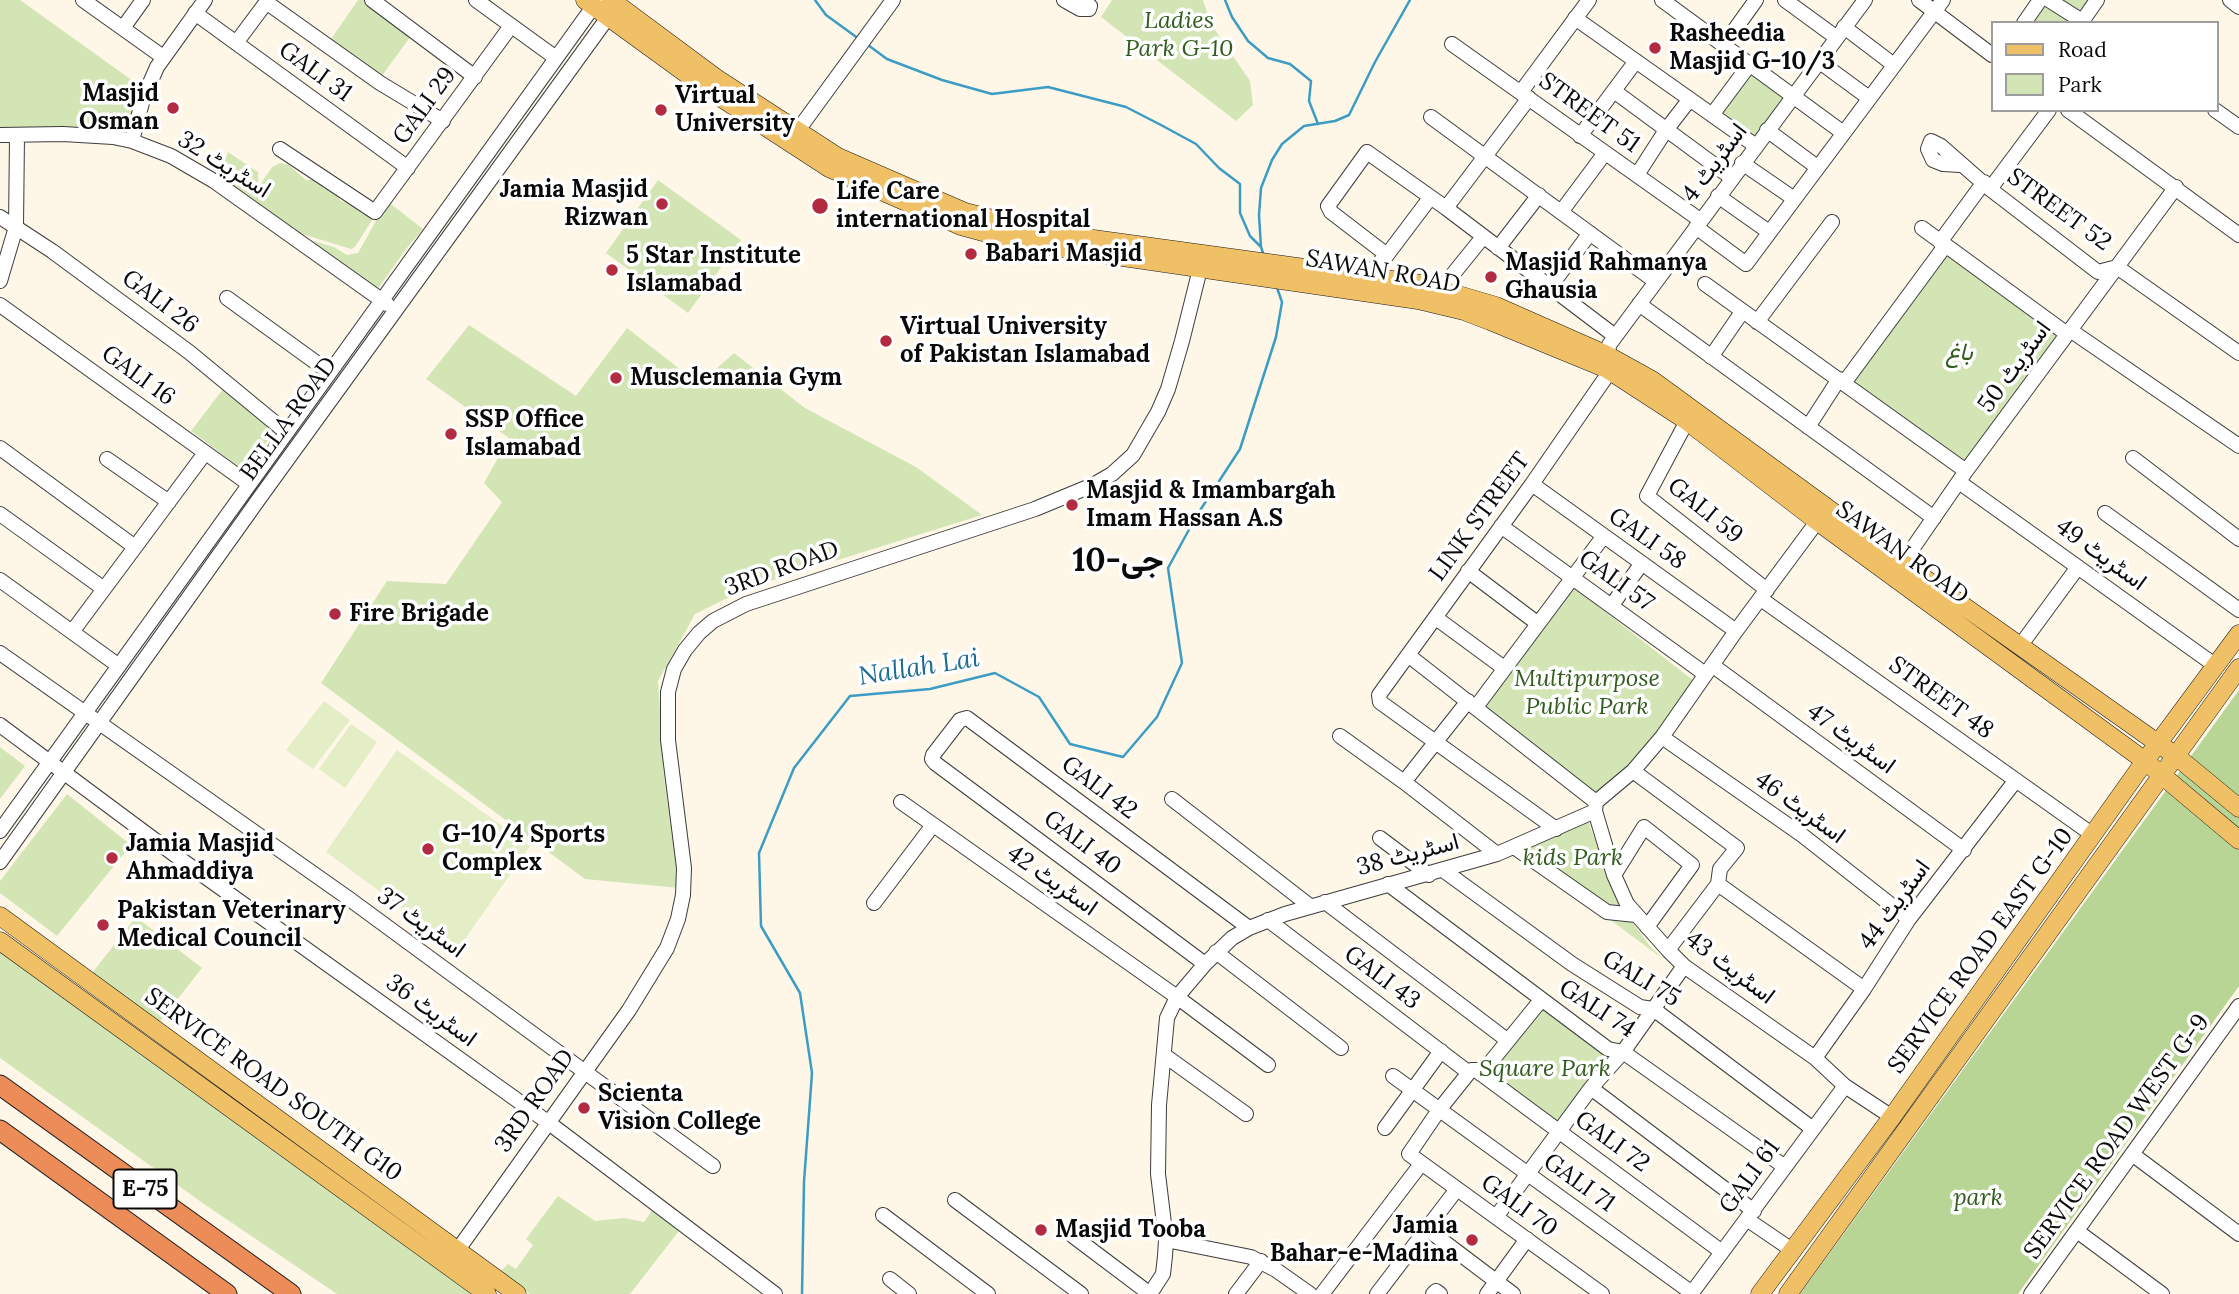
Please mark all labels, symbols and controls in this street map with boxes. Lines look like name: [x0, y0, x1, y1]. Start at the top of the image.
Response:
park label: Ladies Park G-10: [1125, 7, 1233, 63]
place label: Rasheedia Masjid G-10/3: [1669, 20, 1835, 76]
legend: [1990, 21, 2218, 112]
street label: GALI 31: [273, 36, 357, 108]
text: Road: [2058, 36, 2107, 63]
marker: Rasheedia Masjid G-10/3: [1647, 40, 1663, 56]
street label: GALI 29: [387, 62, 463, 150]
street label: STREET 51: [1533, 67, 1645, 159]
text: Park: [2058, 71, 2102, 98]
place label: Masjid Osman: [79, 80, 159, 136]
place label: Virtual University: [675, 82, 795, 138]
marker: Masjid Osman: [165, 100, 181, 116]
marker: Virtual University: [653, 102, 669, 118]
street label: اسٹریٹ 4: [1676, 118, 1754, 208]
street label: اسٹریٹ 32: [172, 125, 276, 205]
street label: STREET 52: [2001, 163, 2117, 257]
place label: Jamia Masjid Rizwan: [500, 176, 648, 232]
place label: Life Care international Hospital: [836, 178, 1090, 234]
marker: Jamia Masjid Rizwan: [654, 196, 670, 212]
marker: Life Care international Hospital: [810, 196, 830, 216]
place label: Babari Masjid: [985, 240, 1142, 268]
place label: 5 Star Institute Islamabad: [626, 242, 801, 298]
street label: SAWAN ROAD: [1303, 244, 1463, 300]
marker: Babari Masjid: [963, 246, 979, 262]
place label: Masjid Rahmanya Ghausia: [1505, 249, 1707, 305]
marker: 5 Star Institute Islamabad: [604, 262, 620, 278]
street label: GALI 26: [116, 264, 204, 340]
marker: Masjid Rahmanya Ghausia: [1483, 269, 1499, 285]
place label: Virtual University of Pakistan Islamabad: [900, 313, 1150, 369]
street label: اسٹریٹ 50: [1972, 316, 2058, 418]
marker: Virtual University of Pakistan Islamabad: [878, 333, 894, 349]
park label: باغ: [1945, 339, 1973, 367]
street label: GALI 16: [96, 340, 180, 412]
street label: BELLA ROAD: [234, 352, 344, 486]
place label: Musclemania Gym: [630, 364, 842, 392]
marker: Musclemania Gym: [608, 370, 624, 386]
place label: SSP Office Islamabad: [465, 406, 584, 462]
marker: SSP Office Islamabad: [443, 426, 459, 442]
street label: LINK STREET: [1424, 447, 1536, 587]
street label: GALI 59: [1662, 472, 1748, 550]
place label: Masjid & Imambargah Imam Hassan A.S: [1086, 477, 1336, 533]
street label: SAWAN ROAD: [1830, 495, 1974, 611]
marker: Masjid & Imambargah Imam Hassan A.S: [1064, 497, 1080, 513]
street label: GALI 58: [1603, 502, 1691, 576]
street label: اسٹریٹ 49: [2050, 513, 2152, 597]
street label: 3RD ROAD: [721, 535, 843, 603]
district label: جی-10: [1072, 543, 1164, 581]
street label: GALI 57: [1573, 544, 1659, 618]
place label: Fire Brigade: [349, 600, 489, 628]
marker: Fire Brigade: [327, 606, 343, 622]
water label: Nallah Lai: [856, 643, 982, 693]
street label: STREET 48: [1883, 650, 1999, 746]
park label: Multipurpose Public Park: [1514, 665, 1660, 721]
street label: اسٹریٹ 47: [1801, 697, 1901, 781]
street label: GALI 42: [1055, 750, 1143, 826]
street label: اسٹریٹ 46: [1749, 766, 1851, 850]
street label: GALI 40: [1038, 805, 1126, 881]
place label: G-10/4 Sports Complex: [442, 821, 605, 877]
street label: SERVICE ROAD EAST G-10: [1882, 823, 2080, 1079]
street label: اسٹریٹ 38: [1354, 828, 1462, 882]
place label: Jamia Masjid Ahmaddiya: [126, 830, 274, 886]
street label: اسٹریٹ 42: [1001, 839, 1103, 923]
marker: G-10/4 Sports Complex: [420, 841, 436, 857]
park label: kids Park: [1523, 844, 1623, 872]
marker: Jamia Masjid Ahmaddiya: [104, 850, 120, 866]
street label: اسٹریٹ 44: [1853, 854, 1937, 956]
street label: اسٹریٹ 37: [371, 881, 471, 965]
place label: Pakistan Veterinary Medical Council: [117, 897, 346, 953]
marker: Pakistan Veterinary Medical Council: [95, 917, 111, 933]
street label: اسٹریٹ 43: [1680, 925, 1780, 1011]
street label: GALI 43: [1338, 940, 1426, 1016]
street label: GALI 75: [1597, 945, 1685, 1013]
street label: اسٹریٹ 36: [380, 968, 482, 1054]
street label: GALI 74: [1553, 974, 1641, 1044]
street label: SERVICE ROAD SOUTH G10: [139, 982, 407, 1188]
street label: SERVICE ROAD WEST G-9: [2018, 1009, 2216, 1265]
street label: 3RD ROAD: [489, 1044, 581, 1158]
park label: Square Park: [1479, 1055, 1611, 1083]
place label: Scienta Vision College: [598, 1080, 761, 1136]
marker: Scienta Vision College: [576, 1100, 592, 1116]
street label: GALI 72: [1569, 1105, 1655, 1179]
street label: GALI 61: [1714, 1135, 1786, 1219]
street label: GALI 71: [1538, 1147, 1620, 1219]
street label: GALI 70: [1475, 1169, 1563, 1243]
road number: E-75: [114, 1170, 176, 1208]
park label: park: [1953, 1184, 2003, 1212]
place label: Jamia Bahar-e-Madina: [1270, 1212, 1458, 1268]
place label: Masjid Tooba: [1055, 1216, 1206, 1244]
marker: Masjid Tooba: [1033, 1222, 1049, 1238]
marker: Jamia Bahar-e-Madina: [1464, 1232, 1480, 1248]

